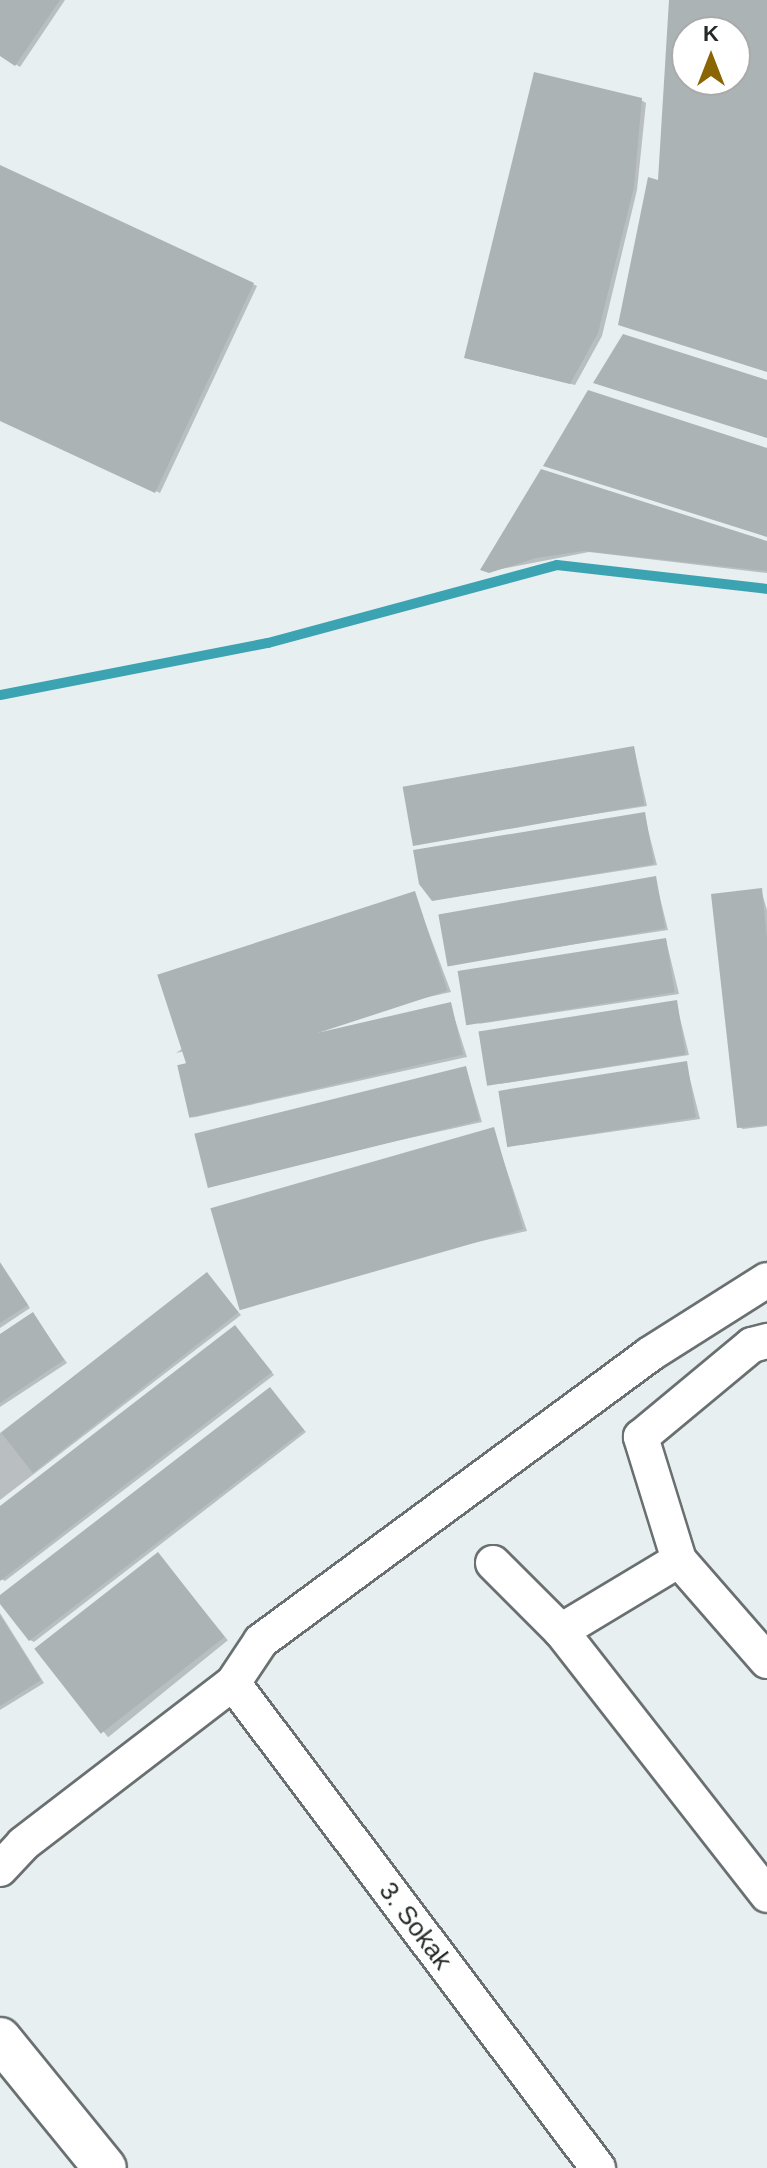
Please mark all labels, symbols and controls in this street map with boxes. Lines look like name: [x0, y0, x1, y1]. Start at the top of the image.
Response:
north arrow: [671, 16, 751, 96]
text: K: [703, 21, 719, 46]
street label: 3. Sokak: [372, 1876, 458, 1976]

